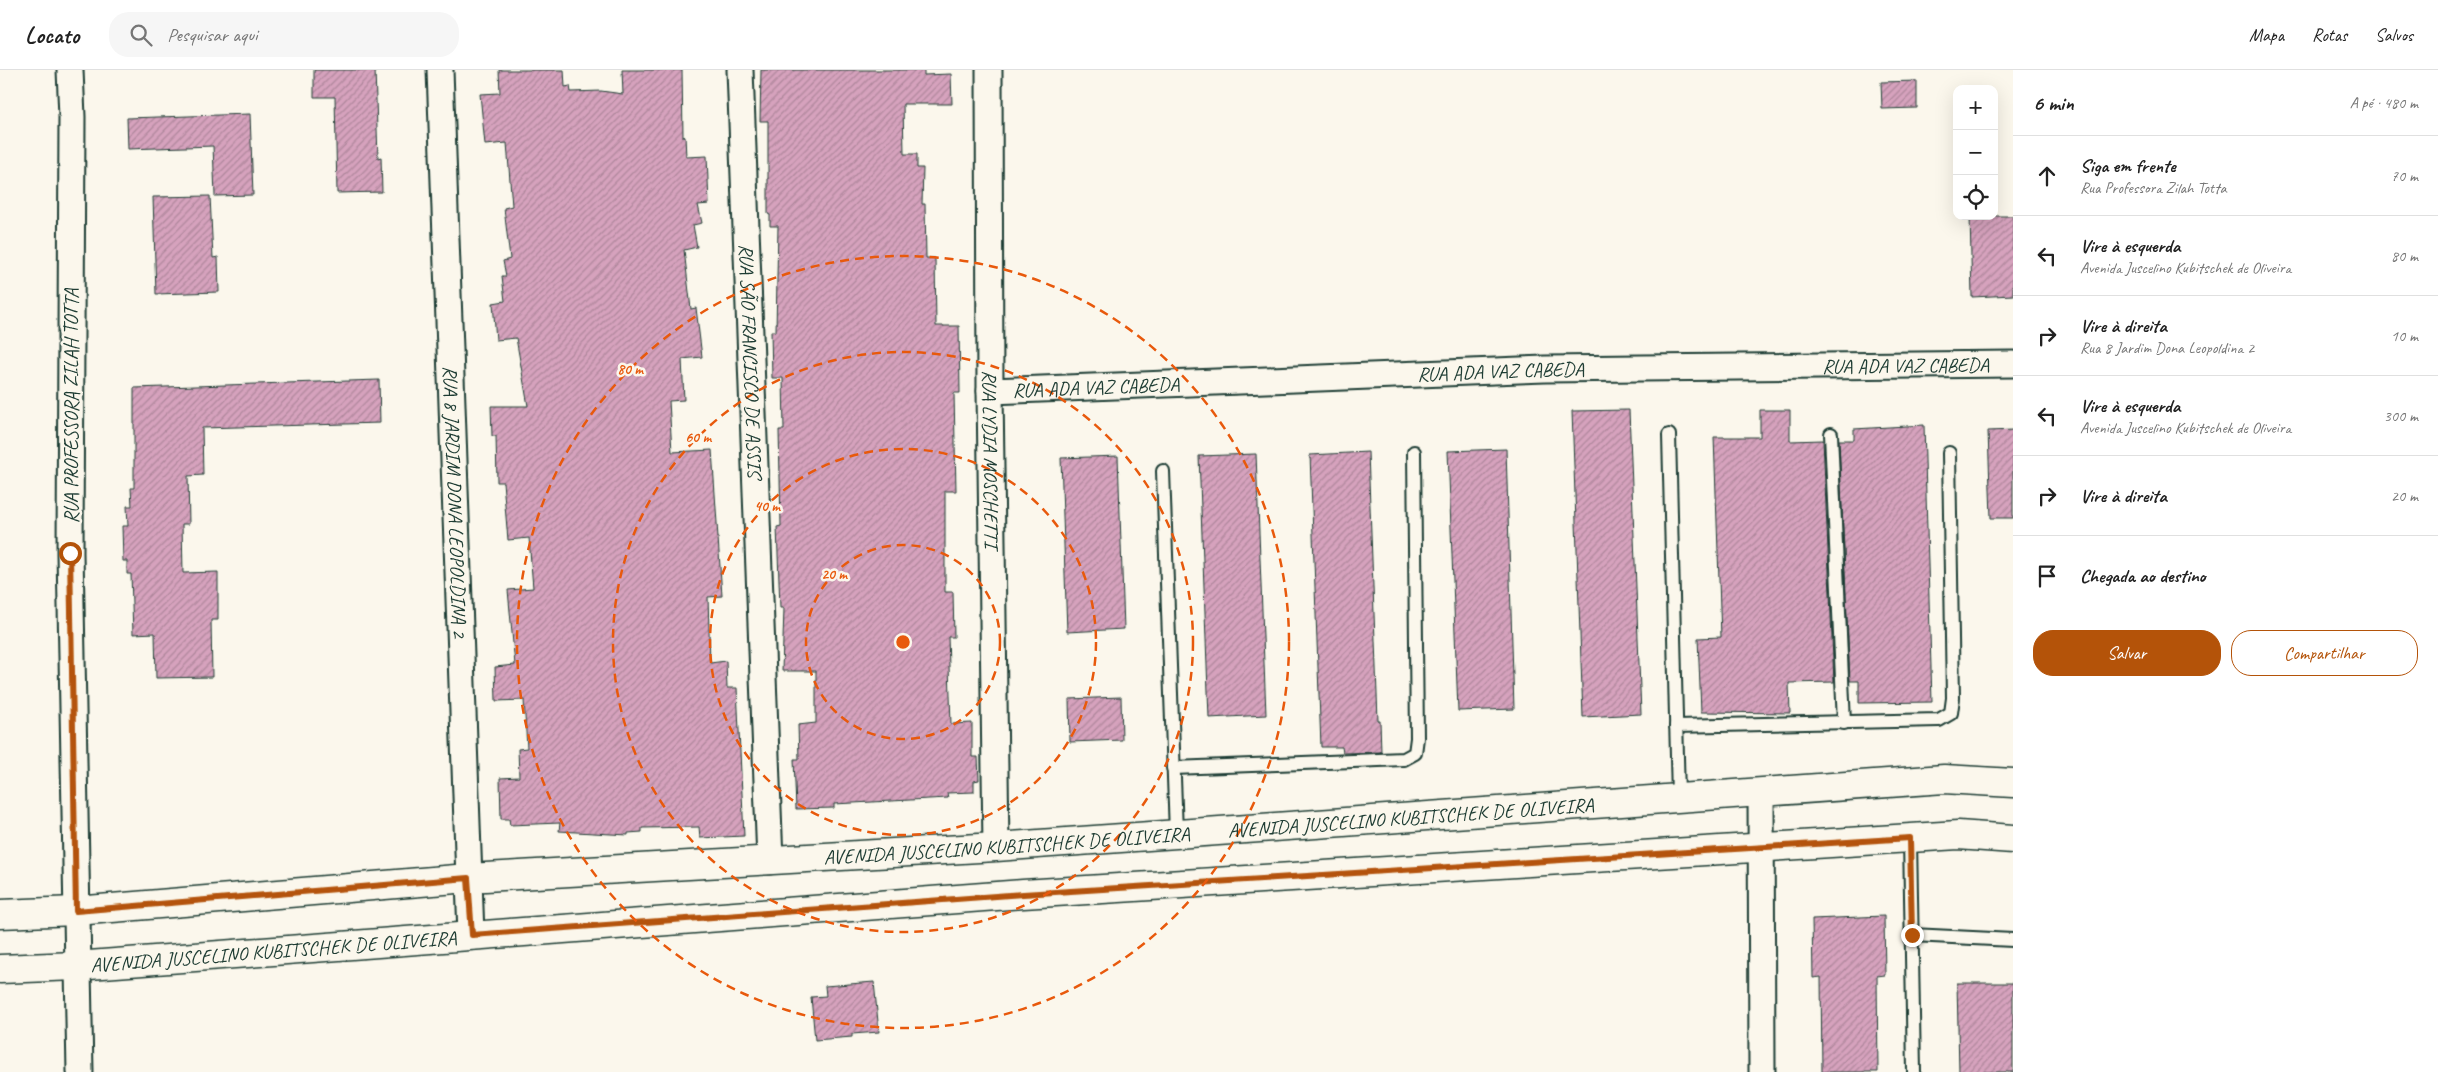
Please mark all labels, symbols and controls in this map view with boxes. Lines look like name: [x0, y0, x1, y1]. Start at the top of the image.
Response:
search box: [109, 12, 459, 57]
text: Locato: [25, 20, 79, 50]
icon: search: [127, 21, 155, 49]
text: Pesquisar aqui: [167, 23, 258, 47]
text: Mapa: [2249, 24, 2284, 46]
text: Rotas: [2312, 24, 2347, 46]
text: Salvos: [2375, 24, 2413, 46]
map controls: [1953, 85, 1998, 220]
button: +: [1953, 85, 1998, 130]
text: 6 min: [2033, 90, 2074, 116]
text: A pé · 480 m: [2350, 93, 2418, 113]
button: −: [1953, 130, 1998, 175]
text: Siga em frente: [2080, 154, 2176, 178]
icon: ahead: [2033, 162, 2061, 190]
text: 70 m: [2391, 166, 2418, 186]
button: locate: [1953, 175, 1998, 220]
text: Rua Professora Zilah Totta: [2080, 178, 2226, 198]
text: Vire à esquerda: [2080, 234, 2180, 258]
icon: left: [2033, 242, 2061, 270]
street label: RUA SÃO FRANCISCO DE ASSIS: [734, 243, 768, 482]
text: 80 m: [2391, 246, 2418, 266]
text: Avenida Juscelino Kubitschek de Oliveira: [2080, 258, 2291, 278]
street label: RUA PROFESSORA ZILAH TOTTA: [59, 288, 84, 523]
text: Vire à direita: [2080, 314, 2167, 338]
icon: right: [2033, 322, 2061, 350]
text: 10 m: [2391, 326, 2418, 346]
text: Rua 8 Jardim Dona Leopoldina 2: [2080, 338, 2254, 358]
street label: RUA ADA VAZ CABEDA: [1822, 352, 1990, 379]
street label: RUA ADA VAZ CABEDA: [1417, 356, 1585, 387]
text: 80 m: [617, 360, 644, 379]
street label: RUA 8 JARDIM DONA LEOPOLDINA 2: [438, 365, 473, 640]
street label: RUA LYDIA MOSCHETTI: [977, 370, 1005, 553]
street label: RUA ADA VAZ CABEDA: [1012, 371, 1181, 403]
text: Vire à esquerda: [2080, 394, 2180, 418]
icon: left: [2033, 402, 2061, 430]
text: 300 m: [2384, 406, 2418, 426]
text: Avenida Juscelino Kubitschek de Oliveira: [2080, 418, 2291, 438]
text: 60 m: [685, 428, 712, 447]
icon: right: [2033, 482, 2061, 510]
text: Vire à direita: [2080, 484, 2167, 508]
text: 20 m: [2391, 486, 2418, 506]
text: 40 m: [754, 497, 781, 516]
route start: [59, 542, 82, 565]
icon: arrive: [2033, 562, 2061, 590]
text: Chegada ao destino: [2080, 564, 2206, 588]
text: 20 m: [821, 565, 848, 584]
button: Salvar: [2033, 630, 2221, 676]
button: Compartilhar: [2231, 630, 2418, 676]
centre of rings: [894, 633, 912, 651]
street label: AVENIDA JUSCELINO KUBITSCHEK DE OLIVEIRA: [1227, 792, 1595, 843]
street label: AVENIDA JUSCELINO KUBITSCHEK DE OLIVEIRA: [823, 821, 1191, 870]
route end: [1901, 924, 1924, 947]
street label: AVENIDA JUSCELINO KUBITSCHEK DE OLIVEIRA: [90, 925, 458, 977]

